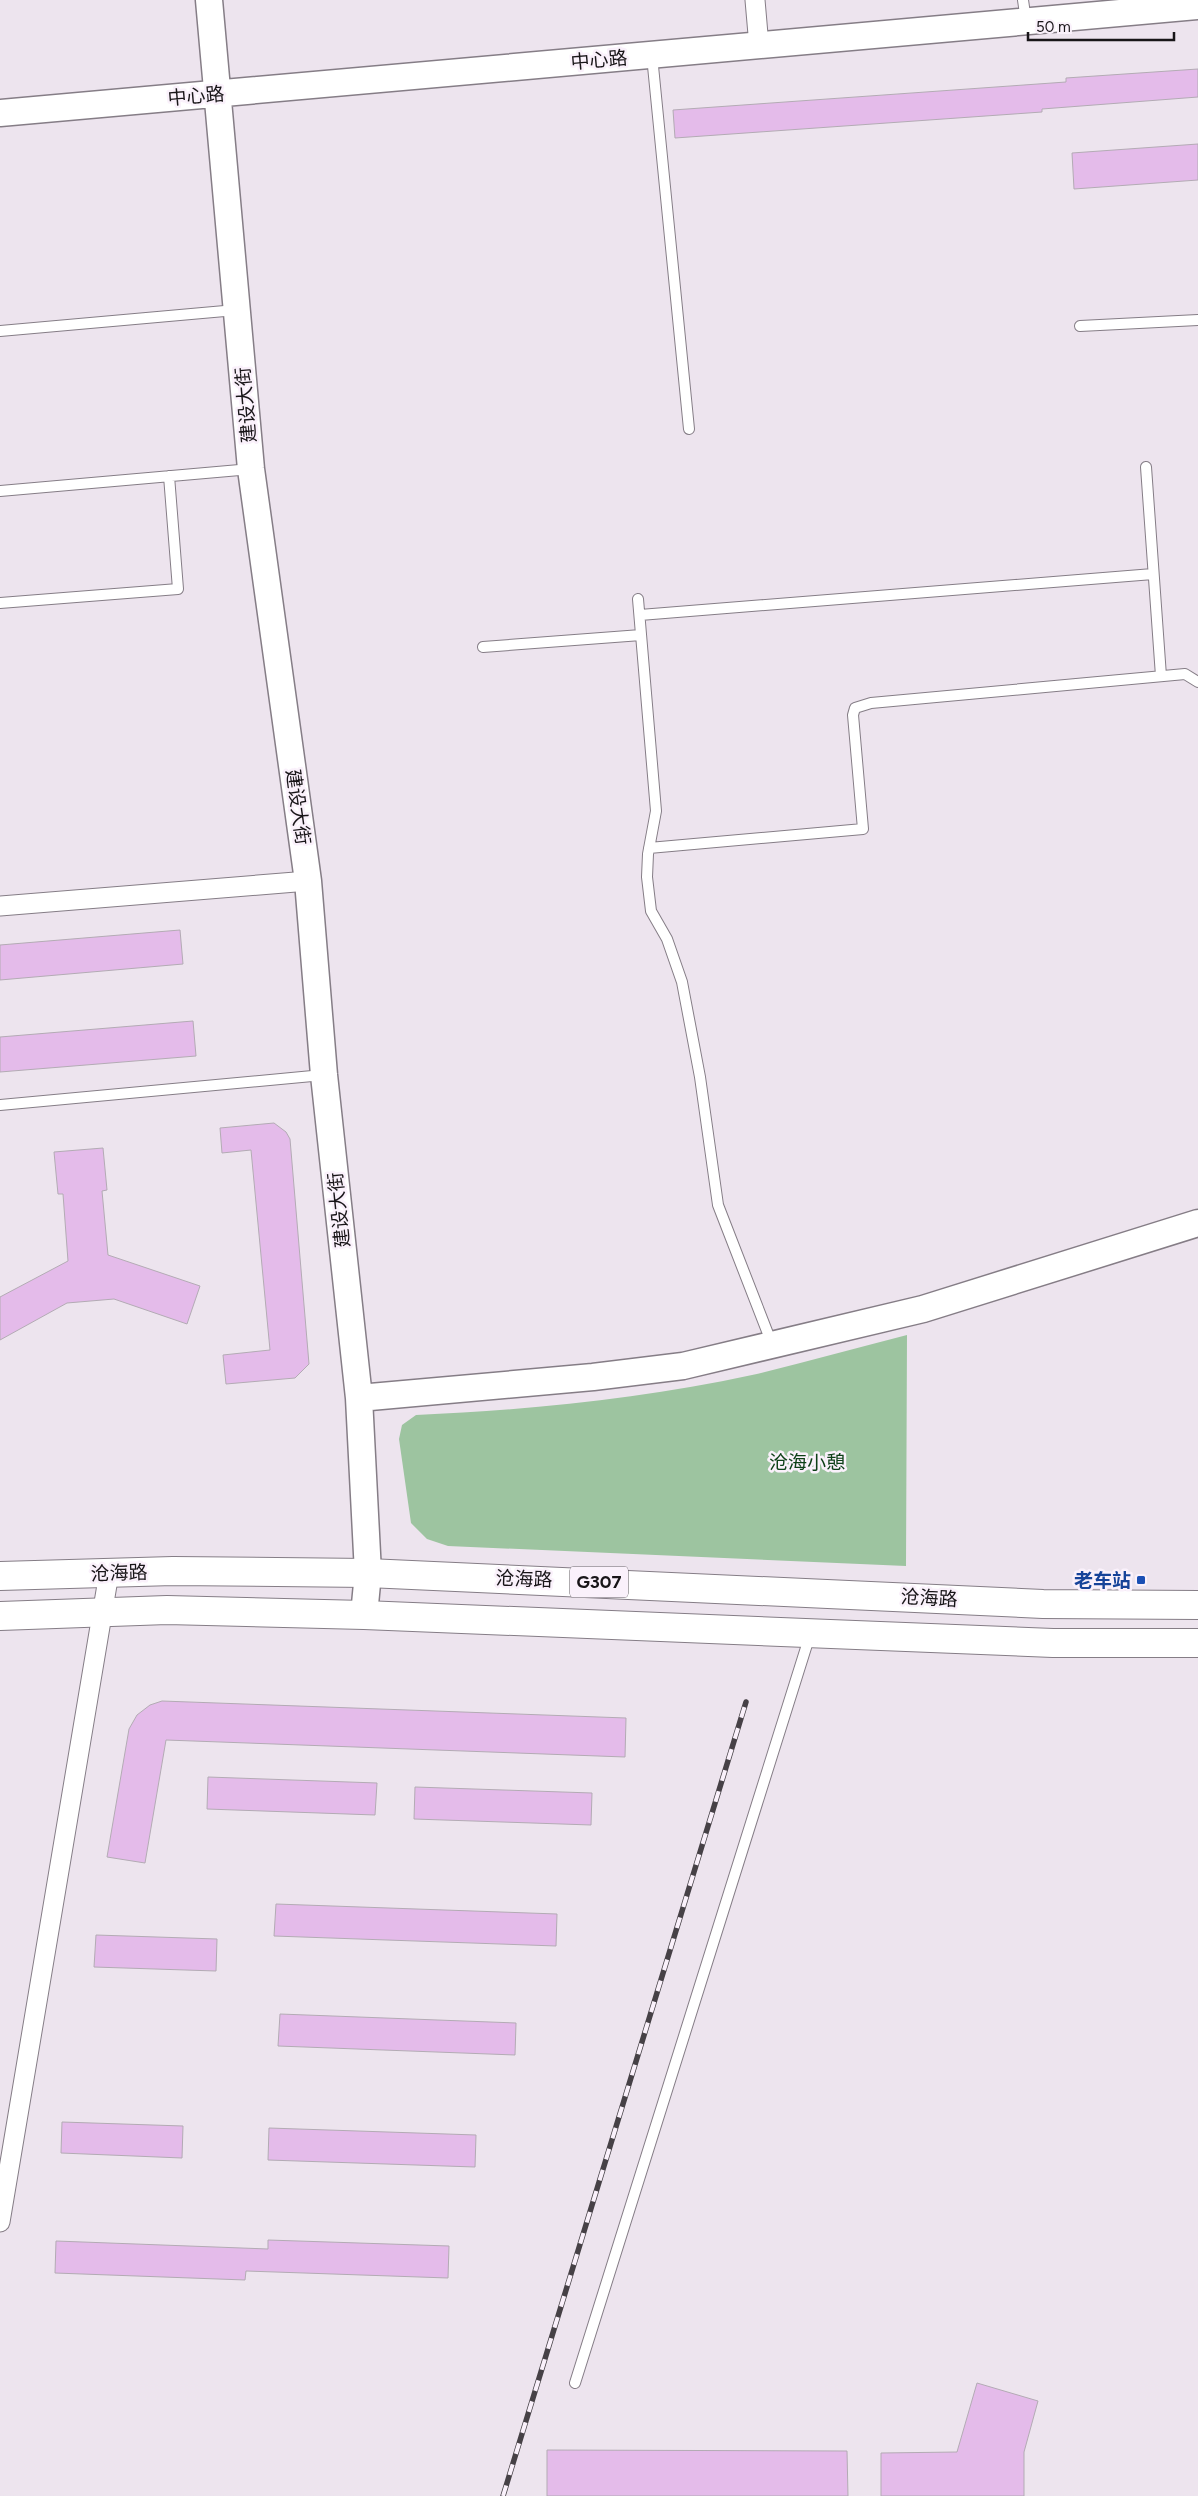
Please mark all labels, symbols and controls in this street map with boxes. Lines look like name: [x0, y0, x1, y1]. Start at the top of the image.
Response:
scale bar: [1028, 10, 1174, 42]
text: 50 m: [1036, 18, 1071, 36]
street label: 中心路: [570, 46, 628, 74]
street label: 中心路: [167, 82, 225, 110]
street label: 建设大街: [231, 366, 261, 444]
street label: 建设大街: [281, 768, 315, 846]
street label: 建设大街: [324, 1171, 354, 1249]
park label: 沧海小憩: [769, 1451, 845, 1474]
street label: 沧海路: [90, 1561, 148, 1585]
road number: G307: [570, 1566, 628, 1598]
street label: 沧海路: [495, 1567, 553, 1591]
place label: 老车站: [1074, 1569, 1131, 1592]
marker: 老车站: [1135, 1574, 1147, 1586]
street label: 沧海路: [900, 1585, 958, 1611]

